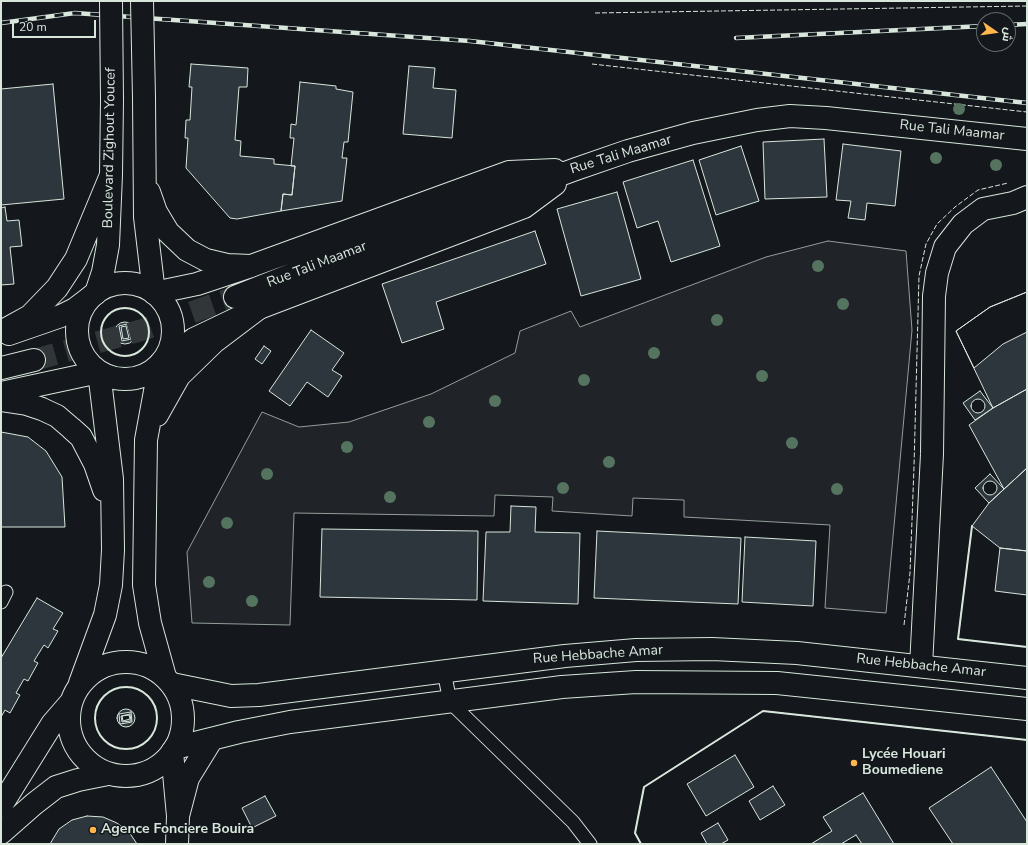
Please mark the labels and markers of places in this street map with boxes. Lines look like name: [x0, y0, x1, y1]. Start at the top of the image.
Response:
place label: Lycée Houari Boumediene: [862, 747, 946, 780]
marker: Lycée Houari Boumediene: [849, 758, 859, 768]
place label: Agence Fonciere Bouira: [101, 822, 254, 838]
marker: Agence Fonciere Bouira: [88, 825, 98, 835]

